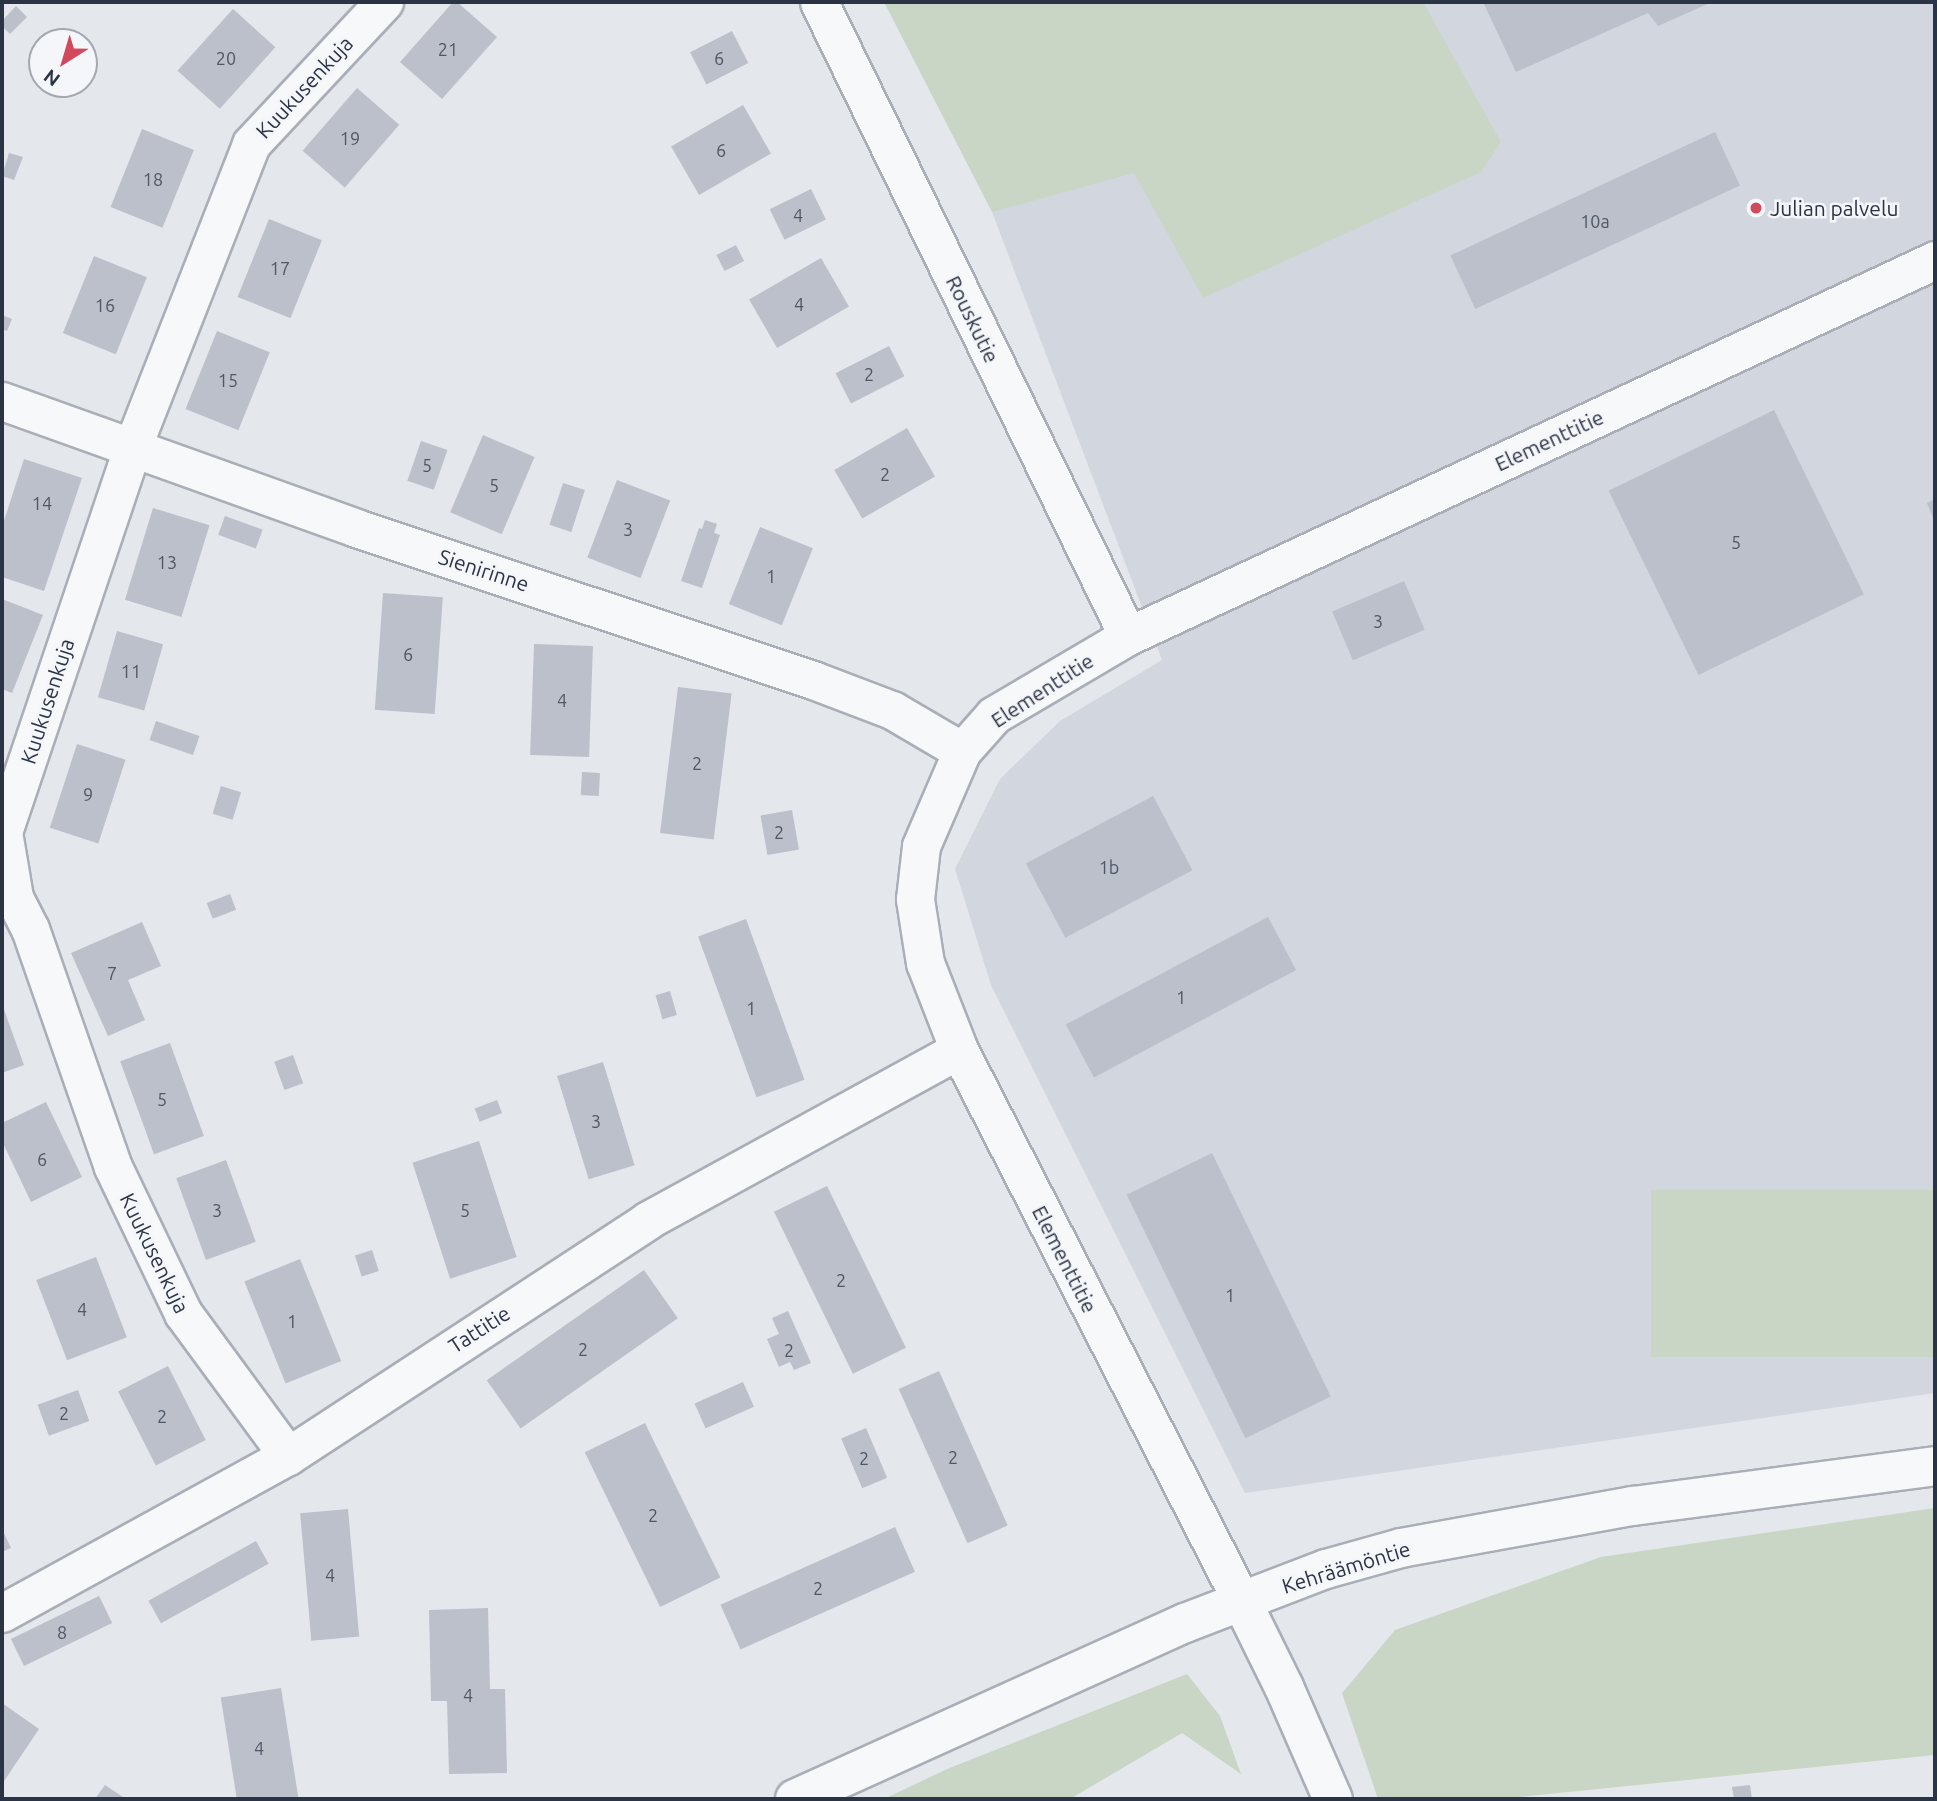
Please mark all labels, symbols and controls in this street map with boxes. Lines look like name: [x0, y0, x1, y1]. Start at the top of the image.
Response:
north arrow: [28, 28, 98, 98]
street label: Kuukusenkuja: [250, 31, 358, 143]
house number: 21: [438, 38, 458, 60]
house number: 20: [216, 47, 236, 69]
house number: 6: [714, 47, 724, 69]
text: N: [39, 65, 64, 91]
house number: 19: [340, 127, 360, 149]
house number: 6: [716, 139, 726, 161]
house number: 18: [143, 168, 163, 190]
place label: Julian palvelu: [1770, 195, 1898, 221]
marker: Julian palvelu: [1748, 200, 1764, 216]
house number: 4: [793, 204, 803, 226]
house number: 10a: [1580, 210, 1610, 232]
house number: 17: [270, 257, 290, 279]
street label: Rouskutie: [941, 271, 1005, 367]
house number: 4: [794, 293, 804, 315]
house number: 16: [95, 294, 115, 316]
house number: 2: [864, 363, 874, 385]
house number: 15: [218, 369, 238, 391]
street label: Elementtitie: [1491, 404, 1607, 476]
house number: 5: [422, 454, 432, 476]
house number: 2: [880, 463, 890, 485]
house number: 5: [489, 474, 499, 496]
house number: 14: [32, 492, 52, 514]
house number: 3: [623, 518, 633, 540]
house number: 5: [1731, 531, 1741, 553]
street label: Sienirinne: [436, 544, 532, 596]
house number: 13: [157, 551, 177, 573]
house number: 1: [766, 565, 776, 587]
house number: 3: [1373, 610, 1383, 632]
street label: Kuukusenkuja: [15, 635, 79, 767]
house number: 6: [403, 643, 413, 665]
street label: Elementtitie: [986, 648, 1098, 732]
house number: 11: [121, 660, 141, 682]
house number: 4: [557, 689, 567, 711]
house number: 2: [692, 752, 702, 774]
house number: 9: [83, 783, 93, 805]
house number: 2: [774, 821, 784, 843]
house number: 1b: [1099, 856, 1119, 878]
house number: 7: [107, 962, 117, 984]
house number: 1: [1176, 986, 1186, 1008]
house number: 1: [746, 997, 756, 1019]
house number: 5: [157, 1088, 167, 1110]
house number: 3: [591, 1110, 601, 1132]
house number: 6: [37, 1148, 47, 1170]
street label: Kuukusenkuja: [115, 1189, 195, 1317]
house number: 3: [212, 1199, 222, 1221]
house number: 5: [460, 1199, 470, 1221]
street label: Elementtitie: [1027, 1201, 1103, 1317]
house number: 2: [836, 1269, 846, 1291]
house number: 1: [1225, 1284, 1235, 1306]
house number: 4: [77, 1298, 87, 1320]
street label: Tattitie: [444, 1300, 514, 1358]
house number: 1: [287, 1310, 297, 1332]
house number: 2: [578, 1338, 588, 1360]
house number: 2: [784, 1339, 794, 1361]
house number: 2: [59, 1402, 69, 1424]
house number: 2: [157, 1405, 167, 1427]
house number: 2: [948, 1446, 958, 1468]
house number: 2: [859, 1447, 869, 1469]
house number: 2: [648, 1504, 658, 1526]
street label: Kehräämöntie: [1279, 1536, 1413, 1598]
house number: 4: [325, 1564, 335, 1586]
house number: 2: [813, 1577, 823, 1599]
house number: 8: [57, 1621, 67, 1643]
house number: 4: [463, 1684, 473, 1706]
house number: 4: [254, 1737, 264, 1759]

